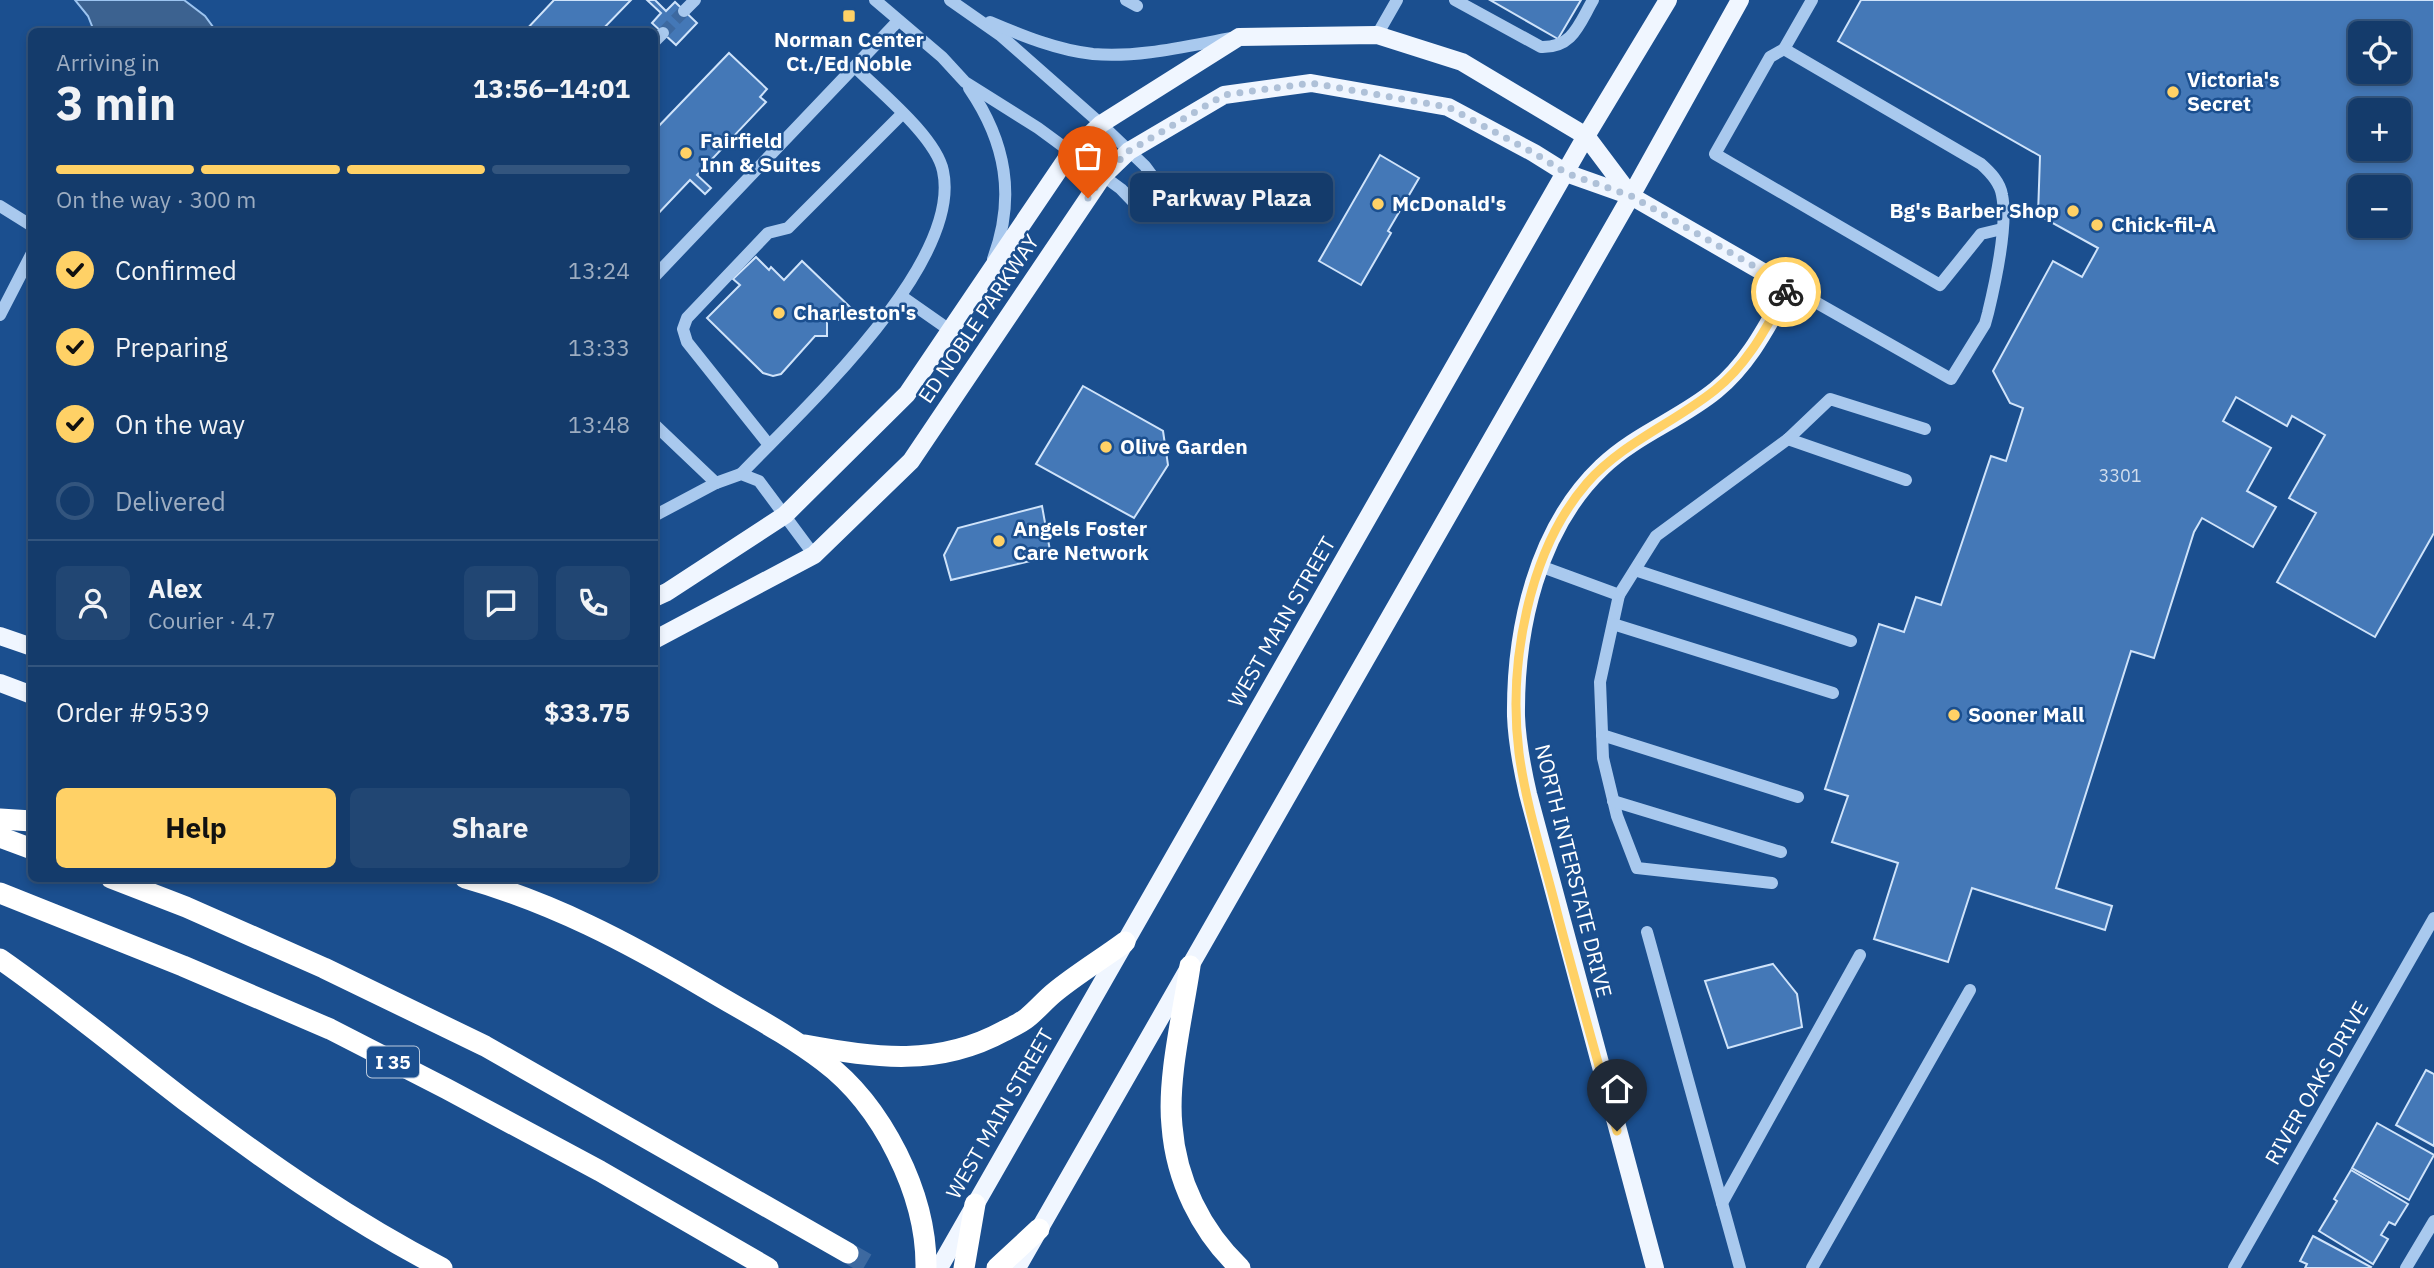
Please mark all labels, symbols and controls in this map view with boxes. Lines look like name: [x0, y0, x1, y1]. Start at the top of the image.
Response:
marker: Norman Center Ct./Ed Noble: [841, 8, 857, 24]
map controls: [2348, 21, 2411, 238]
button: locate: [2348, 21, 2411, 84]
place label: Norman Center Ct./Ed Noble: [774, 25, 924, 77]
text: Arriving in: [56, 47, 160, 77]
place label: Victoria's Secret: [2187, 65, 2280, 117]
text: 13:56–14:01: [473, 71, 630, 105]
text: 3 min: [56, 73, 176, 133]
marker: Victoria's Secret: [2165, 84, 2181, 100]
button: +: [2348, 98, 2411, 161]
place label: Fairfield Inn & Suites: [700, 126, 821, 178]
pin: [1058, 126, 1118, 198]
icon: bag: [1069, 137, 1107, 175]
marker: Fairfield Inn & Suites: [678, 145, 694, 161]
callout: Parkway Plaza: [1130, 174, 1333, 222]
button: −: [2348, 175, 2411, 238]
text: Parkway Plaza: [1151, 182, 1312, 212]
text: On the way · 300 m: [56, 184, 256, 214]
place label: McDonald's: [1392, 189, 1506, 217]
marker: McDonald's: [1370, 196, 1386, 212]
place label: Bg's Barber Shop: [1890, 196, 2059, 224]
marker: Bg's Barber Shop: [2065, 203, 2081, 219]
place label: Chick-fil-A: [2111, 210, 2216, 238]
marker: Chick-fil-A: [2089, 217, 2105, 233]
street label: ED NOBLE PARKWAY: [911, 228, 1045, 408]
icon: check: [56, 251, 94, 289]
text: Confirmed: [115, 253, 237, 287]
text: 13:24: [568, 255, 630, 285]
courier: [1751, 257, 1821, 327]
icon: bike: [1767, 273, 1805, 311]
place label: Charleston's: [793, 298, 916, 326]
marker: Charleston's: [771, 305, 787, 321]
icon: check: [56, 328, 94, 366]
text: Preparing: [115, 330, 228, 364]
text: 13:33: [568, 332, 630, 362]
icon: check: [56, 405, 94, 443]
text: On the way: [115, 407, 245, 441]
text: 13:48: [568, 409, 630, 439]
place label: Olive Garden: [1120, 432, 1248, 460]
marker: Olive Garden: [1098, 439, 1114, 455]
house number: 3301: [2098, 464, 2142, 487]
text: Delivered: [115, 484, 226, 518]
place label: Angels Foster Care Network: [1013, 514, 1150, 566]
street label: WEST MAIN STREET: [1221, 531, 1341, 712]
marker: Angels Foster Care Network: [991, 533, 1007, 549]
button: person: [56, 566, 130, 640]
button: chat: [464, 566, 538, 640]
button: phone: [556, 566, 630, 640]
text: Alex: [148, 571, 202, 605]
text: Courier · 4.7: [148, 605, 276, 635]
text: Order #9539: [56, 695, 210, 729]
text: $33.75: [544, 695, 630, 729]
place label: Sooner Mall: [1968, 700, 2084, 728]
marker: Sooner Mall: [1946, 707, 1962, 723]
street label: NORTH INTERSTATE DRIVE: [1529, 741, 1619, 1000]
button: Help: [56, 788, 336, 868]
button: Share: [350, 788, 630, 868]
street label: RIVER OAKS DRIVE: [2258, 996, 2374, 1169]
street label: WEST MAIN STREET: [939, 1023, 1059, 1204]
road number: I 35: [367, 1046, 419, 1078]
pin: [1587, 1059, 1647, 1131]
icon: home: [1598, 1070, 1636, 1108]

